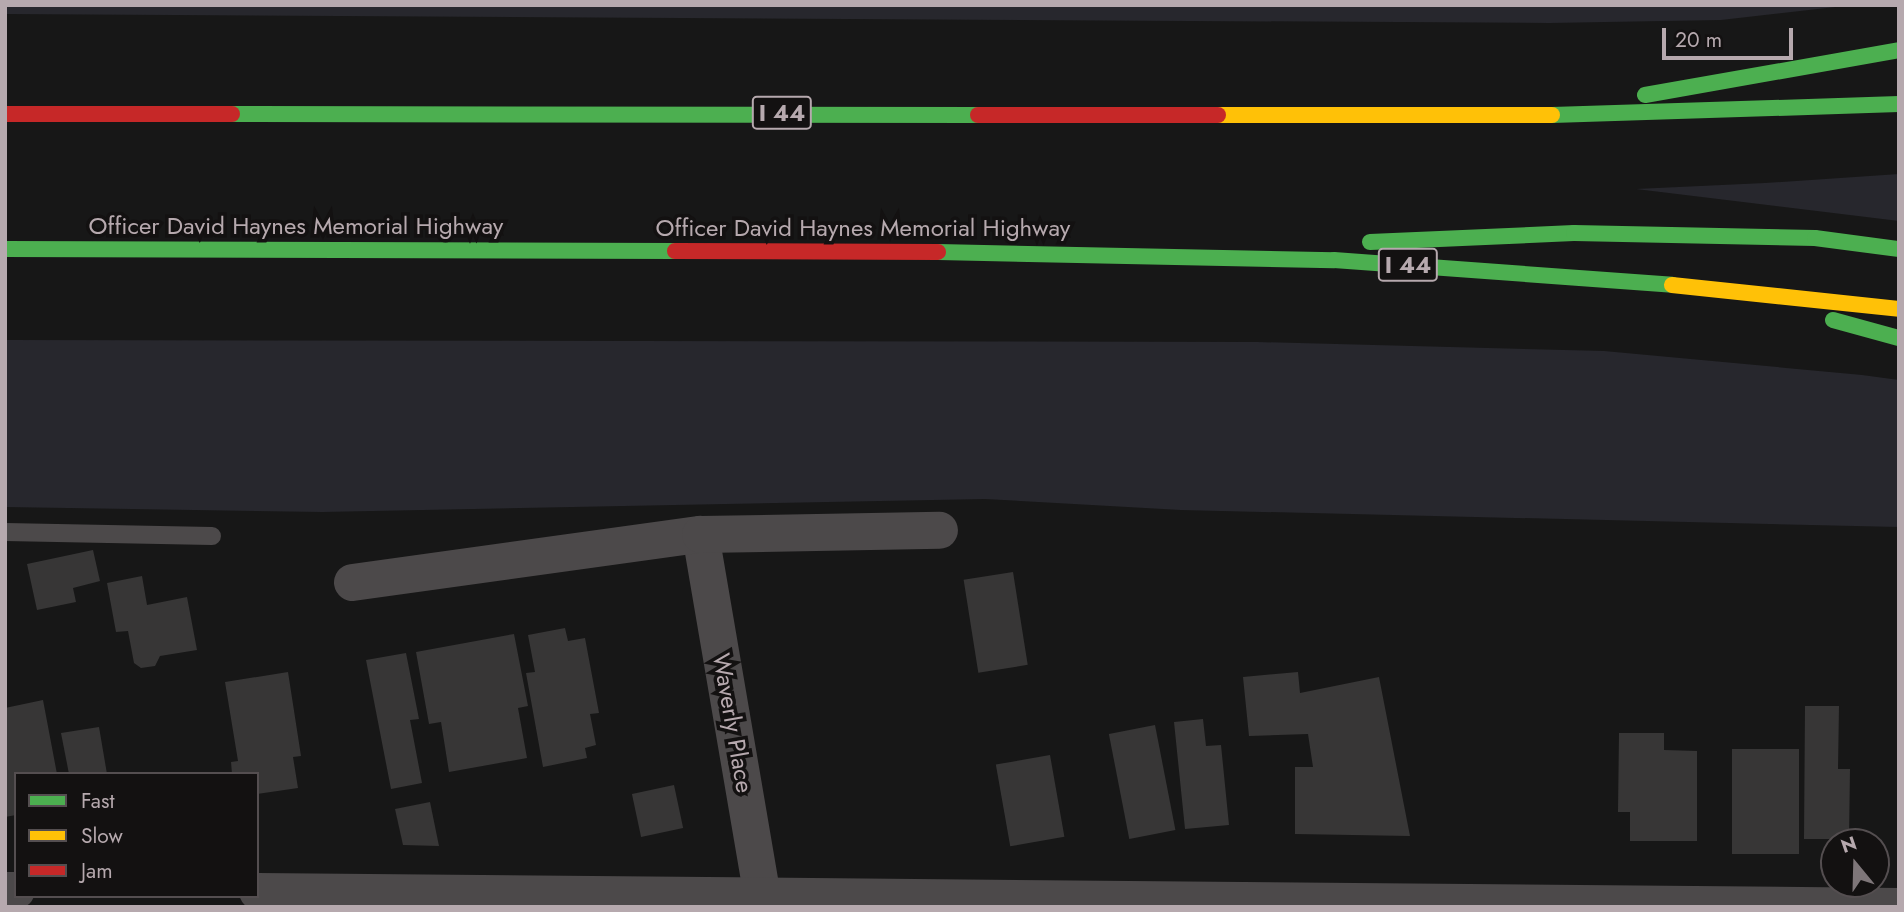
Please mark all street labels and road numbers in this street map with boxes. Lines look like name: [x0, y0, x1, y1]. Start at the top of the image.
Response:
road number: I 44: [750, 94, 814, 132]
street label: Officer David Haynes Memorial Highway: [89, 212, 503, 240]
street label: Officer David Haynes Memorial Highway: [656, 214, 1070, 242]
road number: I 44: [1376, 246, 1440, 284]
street label: Waverly Place: [707, 651, 759, 795]

